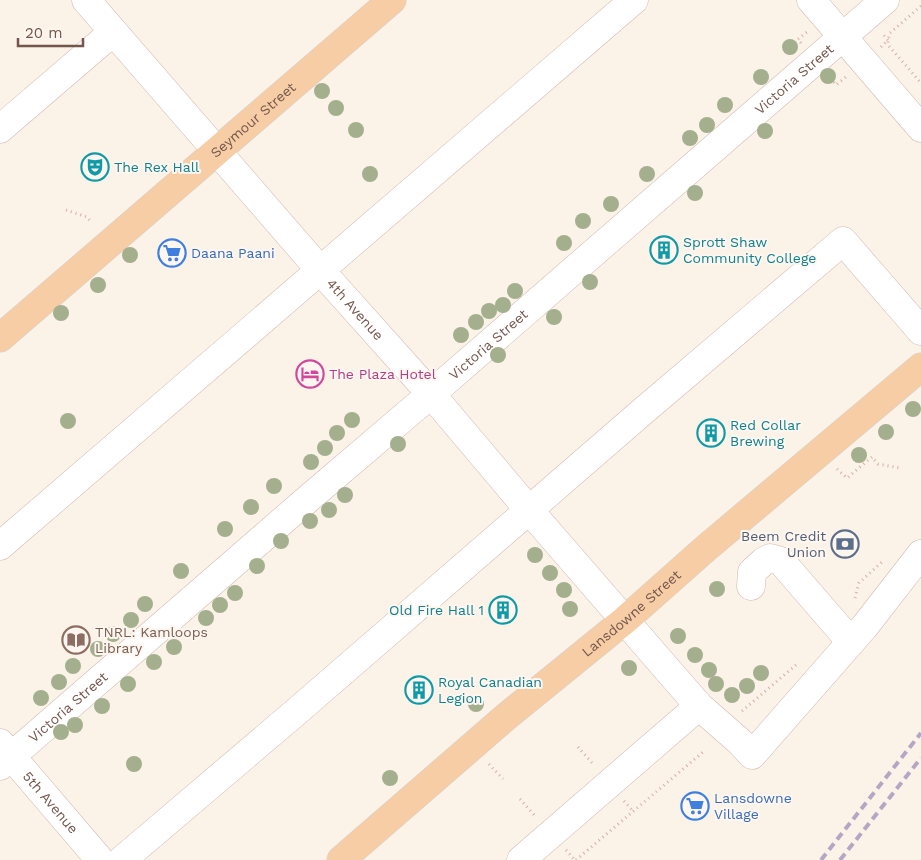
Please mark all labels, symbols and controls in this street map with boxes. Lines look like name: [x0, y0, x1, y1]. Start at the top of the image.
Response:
scale bar: [18, 15, 82, 47]
text: 20 m: [25, 24, 63, 42]
street label: Victoria Street: [751, 40, 837, 117]
street label: Seymour Street: [207, 79, 299, 161]
theatre icon: The Rex Hall: [80, 152, 110, 182]
place label: The Rex Hall: [114, 159, 200, 175]
place label: Sprott Shaw Community College: [683, 234, 816, 266]
building icon: Sprott Shaw Community College: [649, 235, 679, 265]
supermarket icon: Daana Paani: [157, 238, 187, 268]
place label: Daana Paani: [191, 245, 275, 261]
street label: 4th Avenue: [324, 275, 387, 343]
street label: Victoria Street: [446, 306, 531, 383]
hotel icon: The Plaza Hotel: [295, 359, 325, 389]
place label: The Plaza Hotel: [329, 366, 437, 382]
place label: Red Collar Brewing: [730, 417, 801, 449]
building icon: Red Collar Brewing: [696, 418, 726, 448]
place label: Beem Credit Union: [741, 528, 826, 560]
bank icon: Beem Credit Union: [830, 529, 860, 559]
street label: Lansdowne Street: [579, 566, 684, 660]
building icon: Old Fire Hall 1: [488, 595, 518, 625]
place label: Old Fire Hall 1: [389, 602, 484, 618]
place label: TNRL: Kamloops Library: [95, 624, 208, 656]
library icon: TNRL: Kamloops Library: [61, 625, 91, 655]
street label: Victoria Street: [25, 668, 111, 745]
place label: Royal Canadian Legion: [438, 674, 542, 706]
building icon: Royal Canadian Legion: [404, 675, 434, 705]
street label: 5th Avenue: [20, 768, 82, 837]
place label: Lansdowne Village: [714, 790, 792, 822]
supermarket icon: Lansdowne Village: [680, 791, 710, 821]

